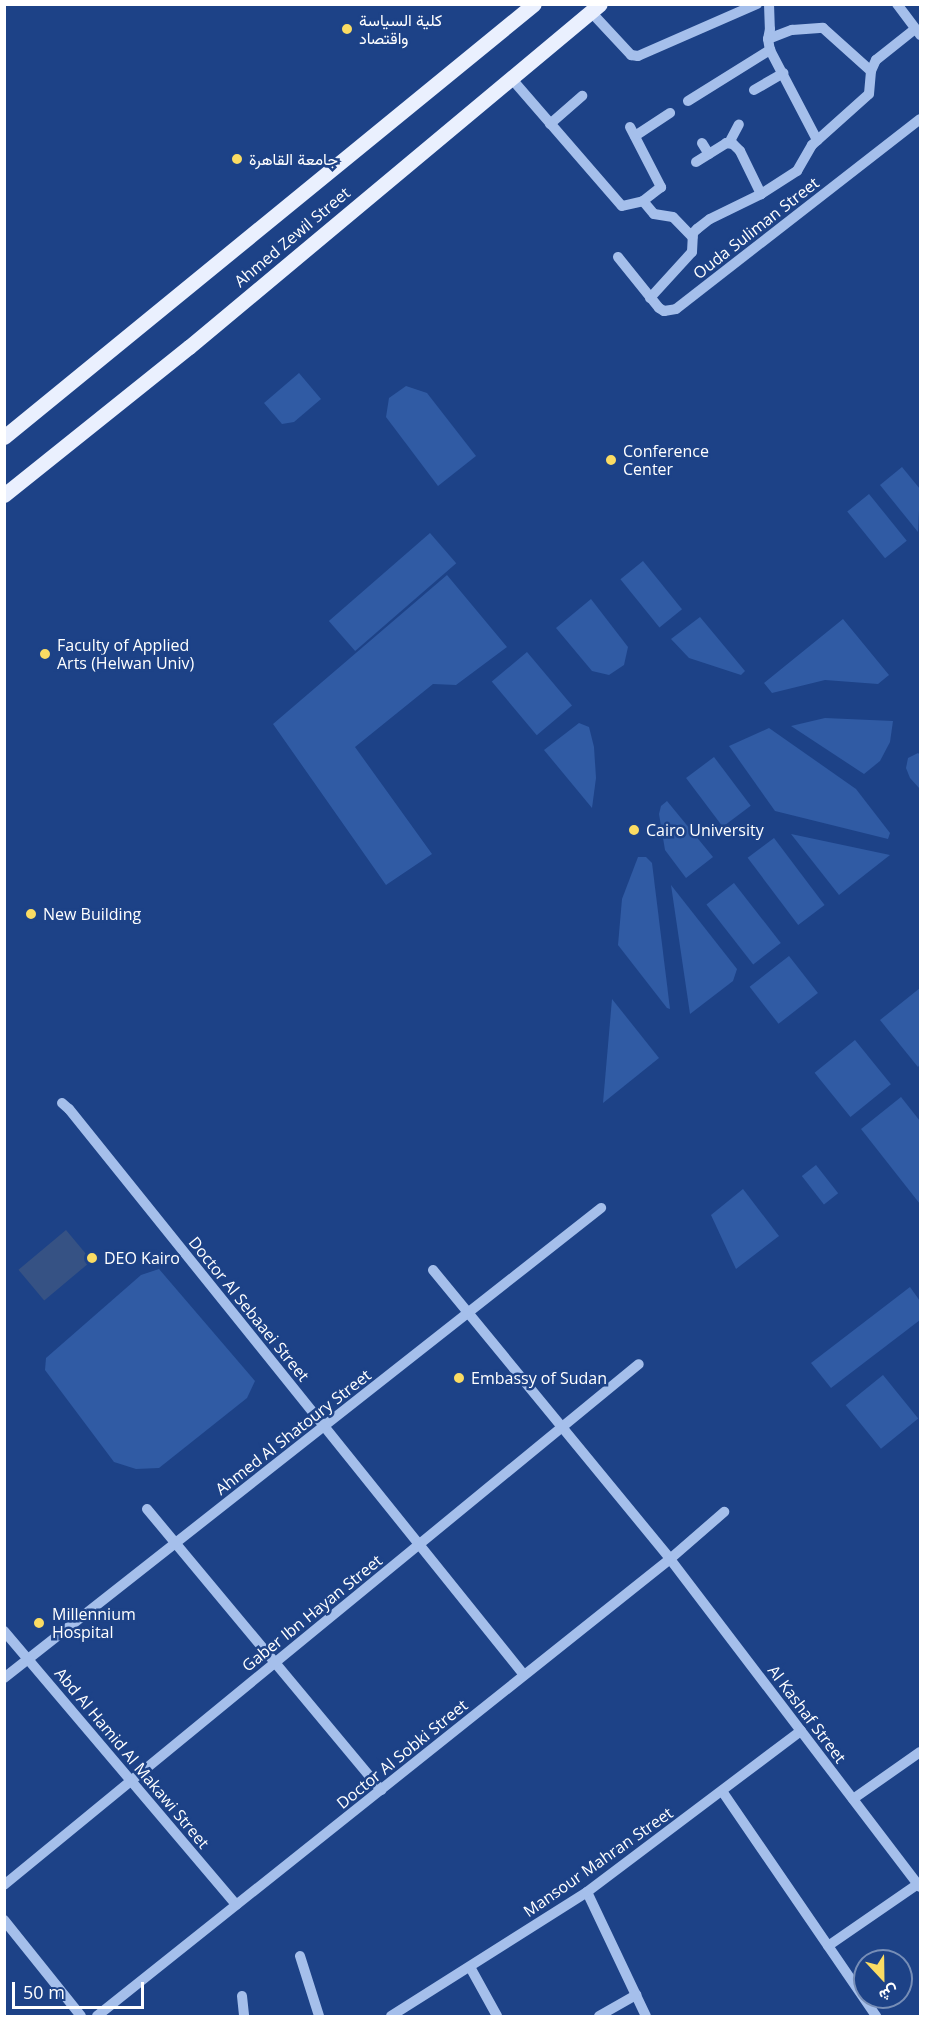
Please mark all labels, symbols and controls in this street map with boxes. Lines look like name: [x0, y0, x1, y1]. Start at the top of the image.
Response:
place label: كلية السياسة واقتصاد: [359, 10, 442, 48]
marker: كلية السياسة واقتصاد: [340, 22, 354, 36]
place label: جامعة القاهرة: [249, 149, 338, 169]
marker: جامعة القاهرة: [230, 152, 244, 166]
street label: Ouda Suliman Street: [689, 173, 823, 283]
street label: Ahmed Zewil Street: [230, 183, 354, 291]
place label: Conference Center: [623, 441, 709, 479]
marker: Conference Center: [604, 453, 618, 467]
place label: Faculty of Applied Arts (Helwan Univ): [57, 635, 194, 673]
marker: Faculty of Applied Arts (Helwan Univ): [38, 647, 52, 661]
place label: Cairo University: [646, 820, 764, 840]
marker: Cairo University: [627, 823, 641, 837]
place label: New Building: [43, 904, 141, 924]
marker: New Building: [24, 907, 38, 921]
street label: Doctor Al Sebaaei Street: [185, 1233, 313, 1385]
place label: DEO Kairo: [104, 1248, 180, 1268]
marker: DEO Kairo: [85, 1251, 99, 1265]
street label: Ahmed Al Shatoury Street: [211, 1365, 375, 1499]
place label: Embassy of Sudan: [471, 1368, 607, 1388]
marker: Embassy of Sudan: [452, 1371, 466, 1385]
street label: Gaber Ibn Hayan Street: [238, 1551, 386, 1675]
place label: Millennium Hospital: [52, 1604, 136, 1642]
marker: Millennium Hospital: [30, 1614, 48, 1632]
street label: Al Kashaf Street: [764, 1661, 850, 1767]
street label: Abd Al Hamid Al Makawi Street: [51, 1664, 213, 1852]
street label: Doctor Al Sobki Street: [333, 1695, 471, 1813]
street label: Mansour Mahran Street: [520, 1803, 676, 1921]
north arrow: [853, 1949, 913, 2009]
scale bar: [15, 1970, 147, 2008]
text: 50 m: [23, 1980, 65, 2004]
text: ش: [876, 1980, 902, 2008]

